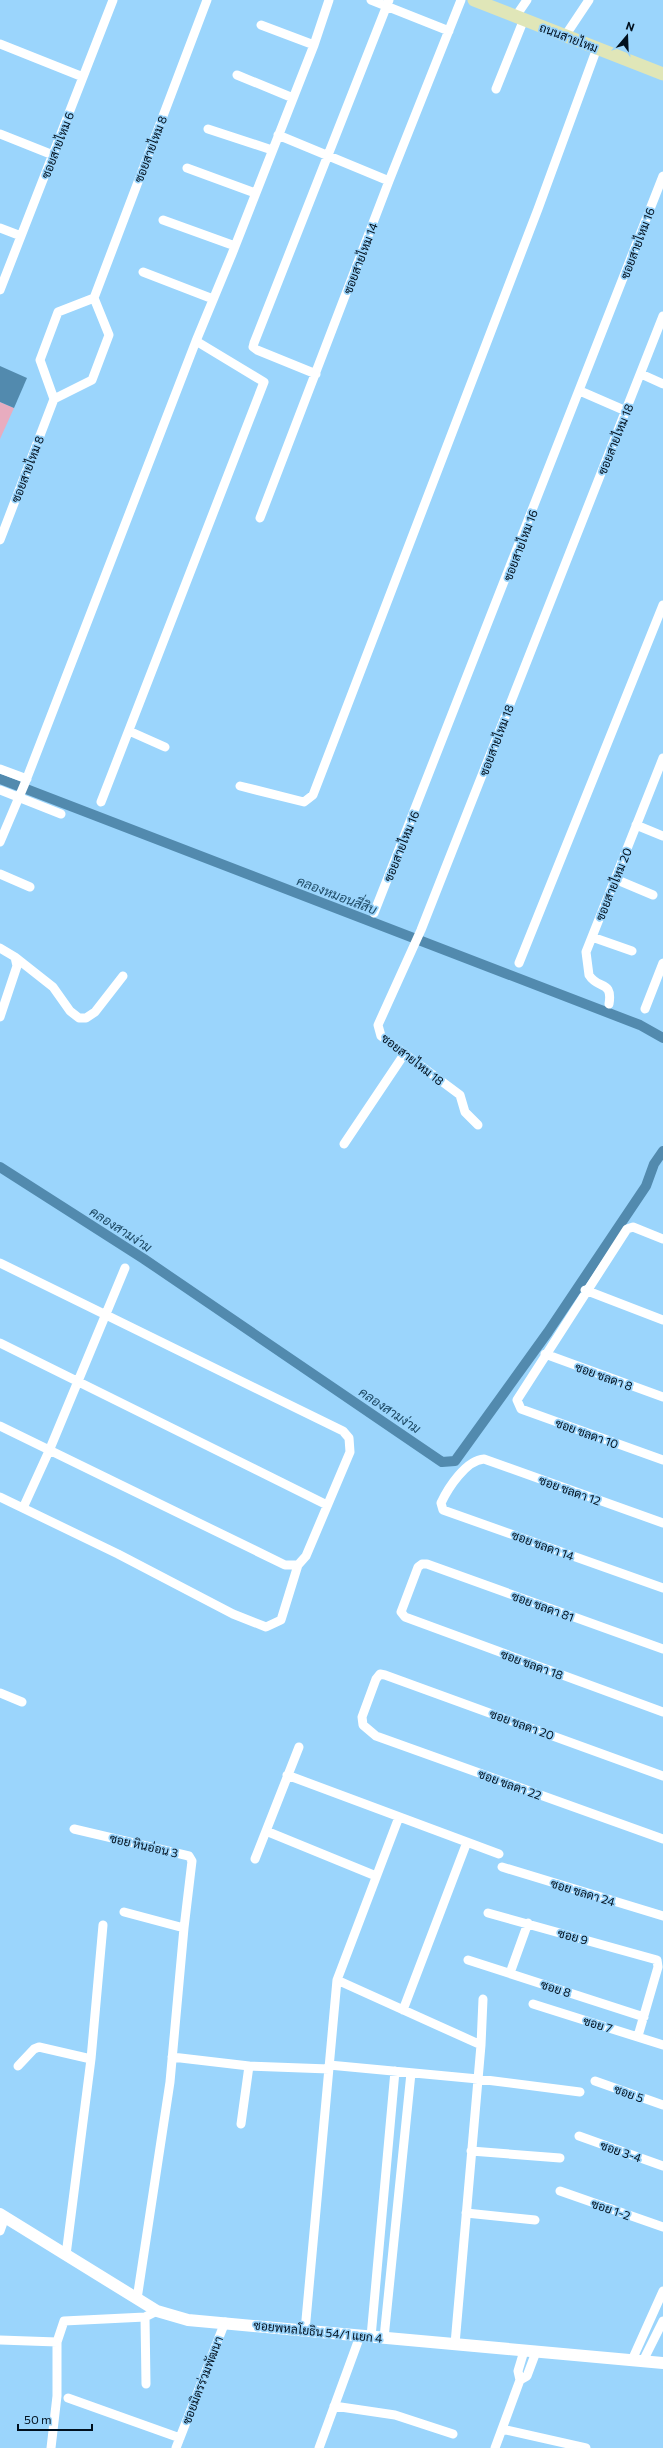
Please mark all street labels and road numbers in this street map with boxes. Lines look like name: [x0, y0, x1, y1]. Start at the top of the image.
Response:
street label: ถนนสายไหม: [538, 19, 600, 55]
street label: ซอยสายไหม 6: [38, 110, 76, 180]
street label: ซอยสายไหม 8: [131, 114, 169, 184]
street label: ซอยสายไหม 16: [617, 205, 657, 281]
street label: ซอยสายไหม 14: [340, 220, 380, 296]
street label: ซอยสายไหม 18: [594, 401, 636, 477]
street label: ซอยสายไหม 8: [8, 434, 46, 504]
street label: ซอยสายไหม 16: [500, 507, 540, 583]
street label: ซอยสายไหม 18: [476, 702, 516, 778]
street label: ซอยสายไหม 16: [380, 808, 422, 884]
street label: ซอยสายไหม 20: [592, 845, 634, 922]
street label: ซอยสายไหม 18: [379, 1030, 447, 1088]
street label: ซอย ชลดา 8: [573, 1359, 635, 1393]
street label: ซอย ชลดา 10: [554, 1415, 621, 1451]
street label: ซอย ชลดา 12: [537, 1472, 603, 1508]
street label: ซอย ชลดา 14: [510, 1527, 576, 1563]
street label: ซอย ชลดา 81: [510, 1588, 576, 1624]
street label: ซอย ชลดา 18: [499, 1646, 565, 1682]
street label: ซอย ชลดา 20: [488, 1706, 556, 1742]
street label: ซอย ชลดา 22: [476, 1766, 544, 1802]
street label: ซอย หินอ่อน 3: [108, 1830, 180, 1860]
street label: ซอย ชลดา 24: [549, 1876, 617, 1908]
street label: ซอย 9: [556, 1925, 590, 1947]
street label: ซอย 8: [539, 1977, 573, 1999]
street label: ซอย 7: [582, 2013, 614, 2035]
street label: ซอย 5: [612, 2081, 646, 2105]
street label: ซอย 3-4: [599, 2137, 643, 2165]
street label: ซอย 1-2: [590, 2196, 633, 2222]
street label: ซอยพหลโยธิน 54/1 แยก 4: [253, 2317, 383, 2345]
street label: ซอยมิตรร่วมพัฒนา: [179, 2334, 225, 2426]

